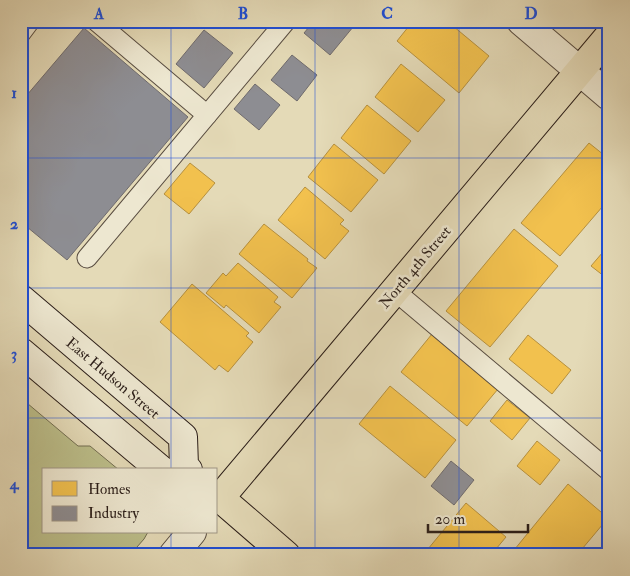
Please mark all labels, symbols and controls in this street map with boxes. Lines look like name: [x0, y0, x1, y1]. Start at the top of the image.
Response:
text: A: [93, 4, 105, 24]
text: B: [238, 4, 248, 24]
text: C: [381, 4, 393, 24]
text: D: [524, 4, 538, 24]
text: 1: [11, 83, 17, 103]
text: 2: [10, 214, 18, 234]
street label: North 4th Street: [375, 222, 455, 312]
street label: East Hudson Street: [62, 334, 164, 423]
text: 3: [11, 344, 17, 364]
legend: [42, 468, 218, 534]
text: 4: [9, 474, 20, 494]
text: Homes: [88, 480, 130, 499]
scale bar: [428, 501, 528, 533]
text: Industry: [88, 504, 139, 523]
text: 20 m: [435, 510, 465, 529]

